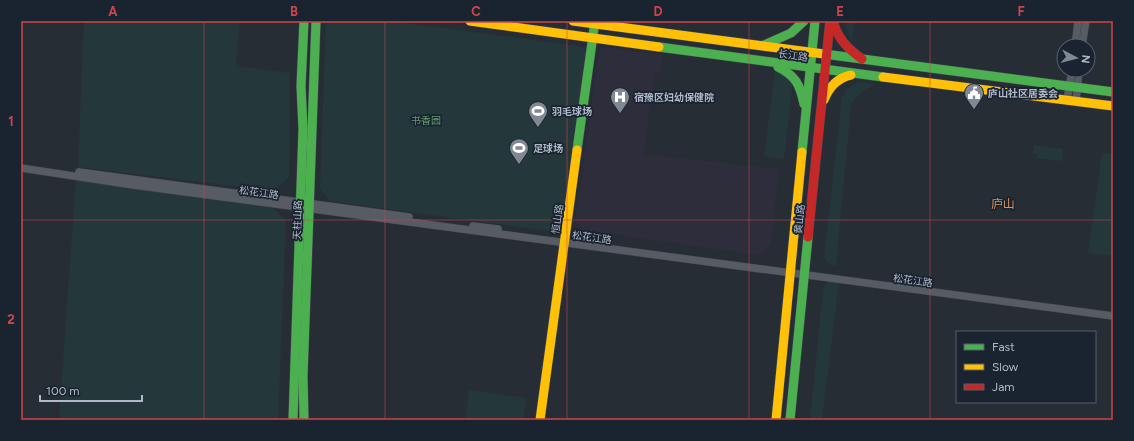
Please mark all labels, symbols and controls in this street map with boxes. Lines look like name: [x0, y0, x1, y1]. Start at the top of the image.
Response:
text: A: [108, 4, 118, 19]
text: B: [290, 4, 298, 19]
text: C: [471, 4, 481, 19]
text: D: [653, 4, 663, 19]
text: E: [836, 4, 844, 19]
text: F: [1017, 4, 1025, 19]
north arrow: [1056, 38, 1096, 78]
street label: 长江路: [777, 47, 809, 64]
text: N: [1078, 54, 1092, 64]
public building icon: 庐山社区居委会: [963, 82, 985, 110]
hospital icon: 宿豫区妇幼保健院: [609, 86, 631, 114]
place label: 庐山社区居委会: [988, 87, 1058, 100]
place label: 宿豫区妇幼保健院: [634, 91, 714, 104]
sports icon: 羽毛球场: [527, 100, 549, 128]
place label: 羽毛球场: [551, 105, 592, 118]
text: 1: [8, 114, 14, 129]
park label: 书香园: [411, 114, 441, 127]
sports icon: 足球场: [508, 137, 530, 165]
place label: 足球场: [533, 142, 563, 155]
street label: 松花江路: [238, 183, 280, 202]
district label: 庐山: [991, 197, 1015, 211]
street label: 天柱山路: [290, 200, 305, 240]
street label: 恒山路: [549, 203, 566, 235]
street label: 黄山路: [791, 203, 808, 235]
street label: 松花江路: [571, 228, 613, 247]
street label: 松花江路: [892, 271, 934, 290]
text: 2: [7, 312, 15, 327]
legend: [956, 331, 1096, 403]
text: Fast: [992, 340, 1015, 354]
text: Slow: [992, 360, 1019, 374]
scale bar: [40, 377, 142, 403]
text: Jam: [992, 380, 1015, 394]
text: 100 m: [46, 384, 80, 398]

